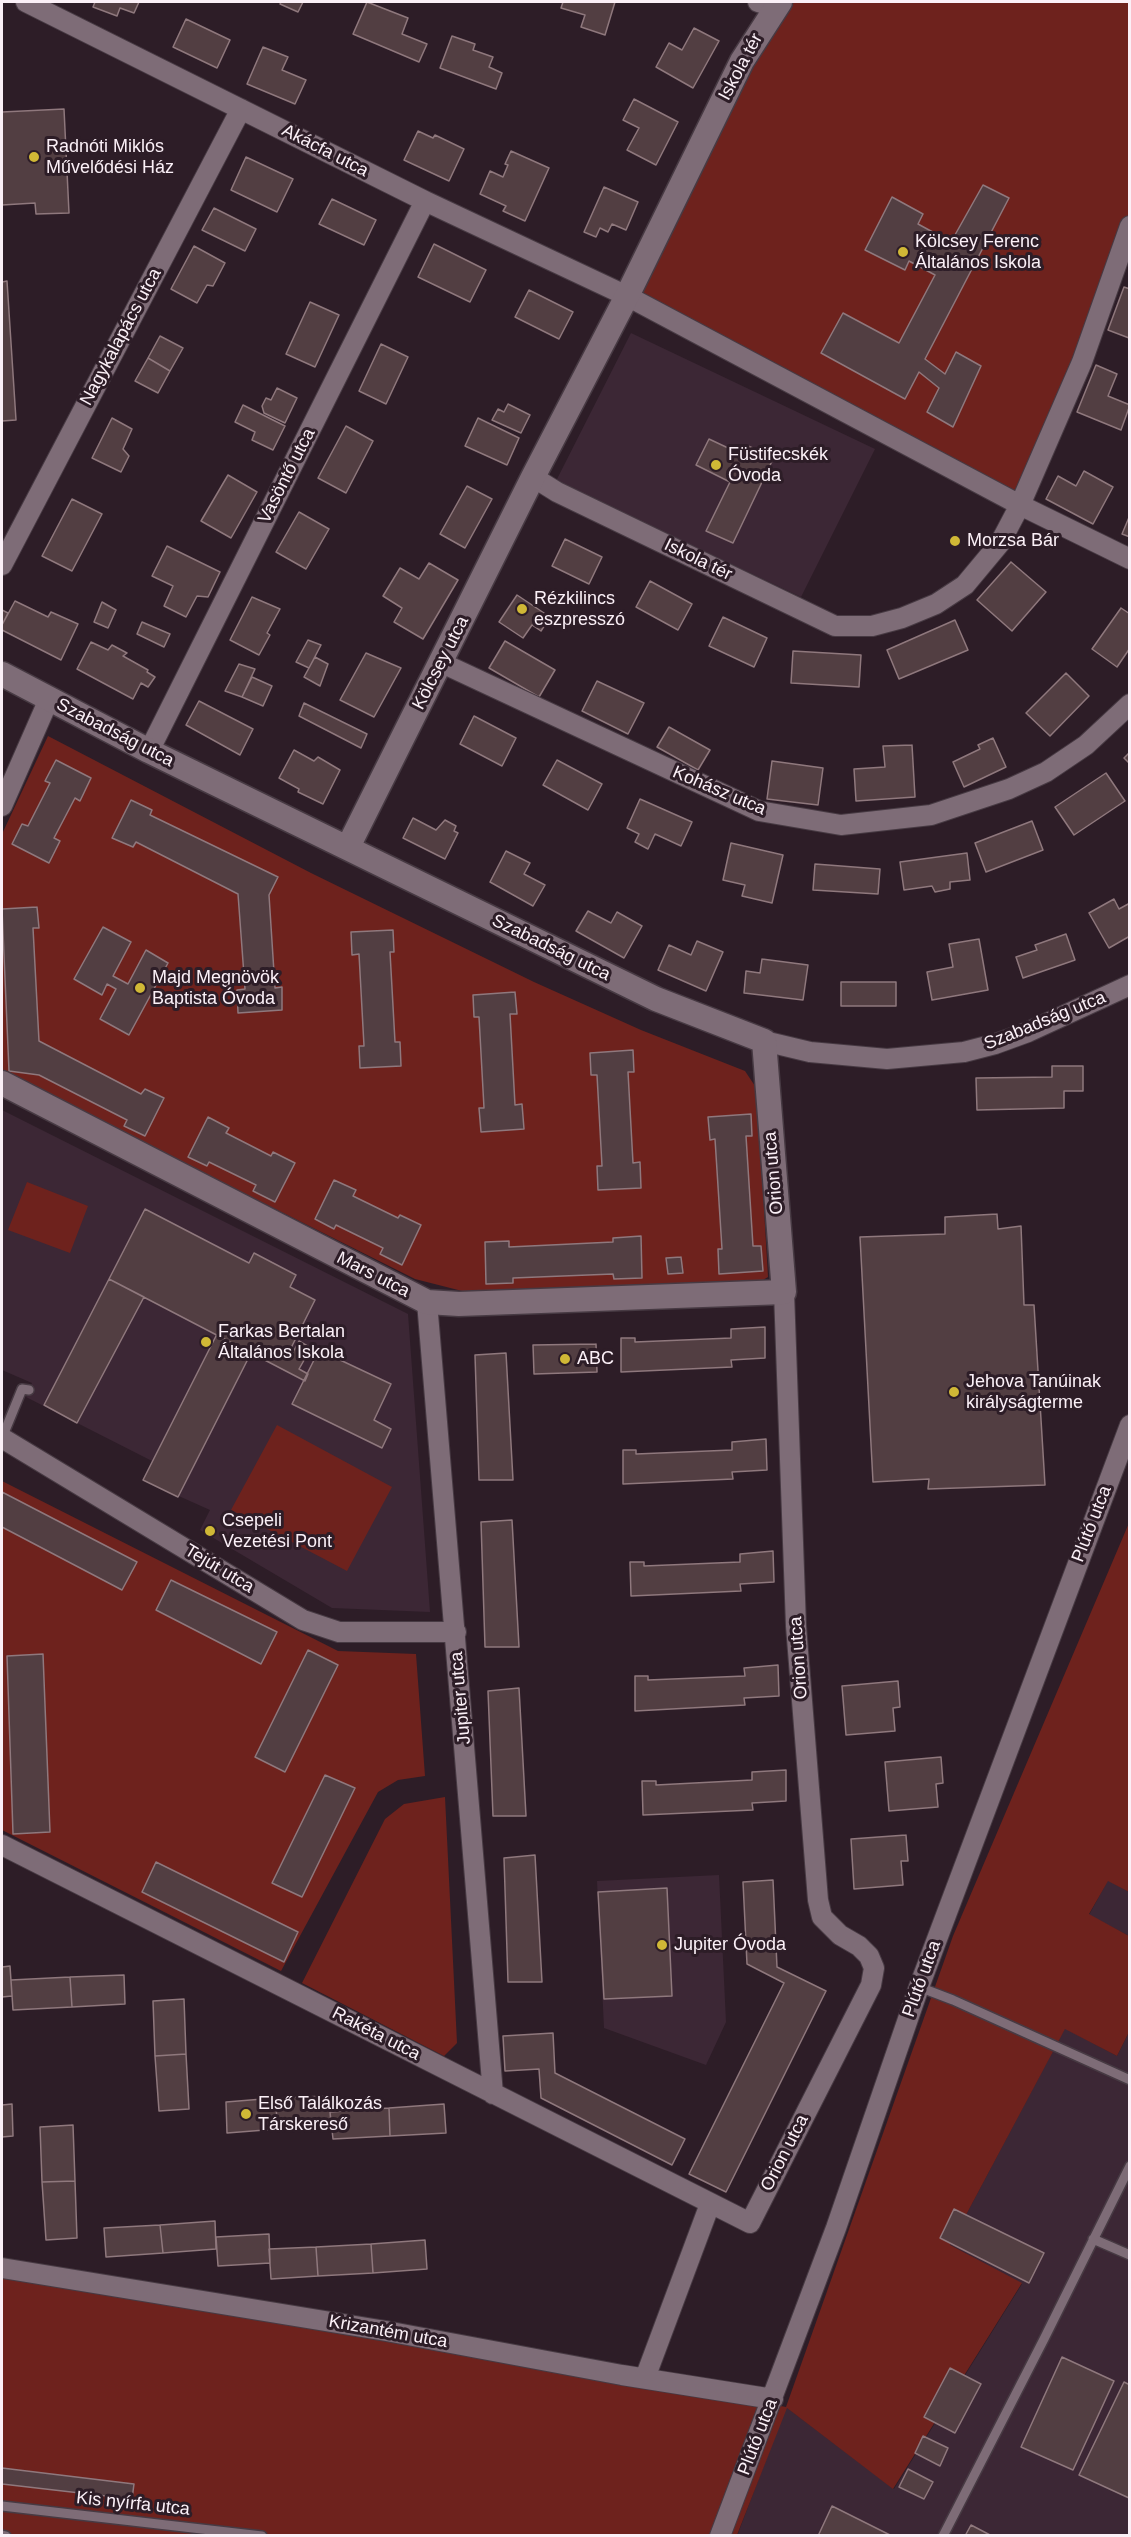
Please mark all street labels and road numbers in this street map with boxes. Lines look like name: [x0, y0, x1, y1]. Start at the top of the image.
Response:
street label: Iskola tér: [714, 30, 768, 104]
street label: Akácfa utca: [278, 120, 372, 182]
street label: Nagykalapács utca: [76, 265, 166, 409]
street label: Vasöntő utca: [254, 425, 320, 527]
street label: Iskola tér: [660, 534, 736, 586]
street label: Kölcsey utca: [408, 613, 474, 713]
street label: Szabadság utca: [53, 694, 177, 772]
street label: Kohász utca: [669, 762, 769, 820]
street label: Szabadság utca: [488, 910, 614, 986]
street label: Szabadság utca: [981, 987, 1109, 1055]
street label: Orion utca: [760, 1131, 788, 1215]
street label: Mars utca: [333, 1247, 413, 1303]
street label: Plútó utca: [1068, 1483, 1116, 1565]
street label: Tejút utca: [180, 1540, 258, 1598]
street label: Orion utca: [785, 1616, 813, 1700]
street label: Jupiter utca: [446, 1651, 476, 1745]
street label: Plútó utca: [898, 1938, 946, 2020]
street label: Rakéta utca: [328, 2003, 424, 2065]
street label: Orion utca: [757, 2111, 813, 2195]
street label: Krizantém utca: [327, 2311, 449, 2353]
street label: Plútó utca: [734, 2396, 782, 2478]
street label: Kis nyírfa utca: [75, 2487, 191, 2521]

